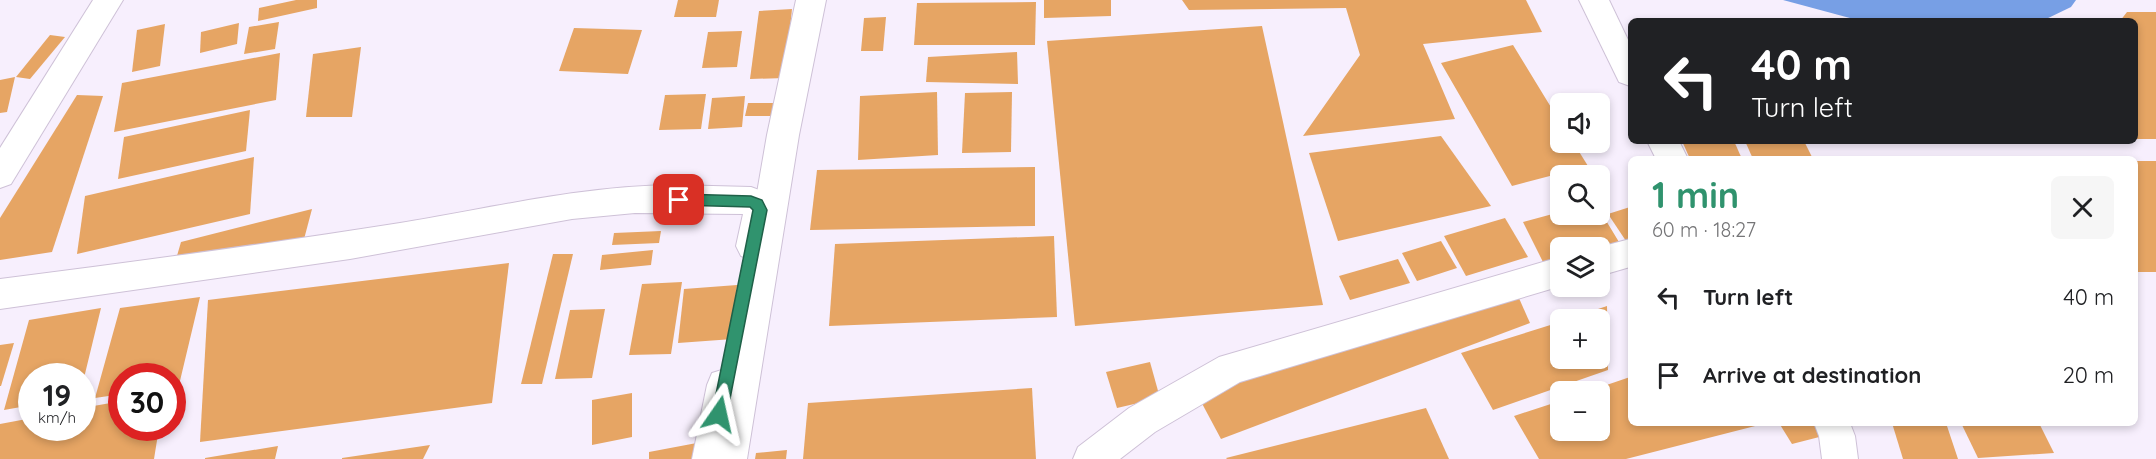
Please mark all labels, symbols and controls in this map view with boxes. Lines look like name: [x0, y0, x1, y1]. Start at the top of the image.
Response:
text: 40 m: [1751, 38, 1852, 91]
icon: left: [1652, 42, 1730, 120]
text: Turn left: [1751, 90, 1853, 124]
map controls: [1550, 93, 1610, 441]
button: sound: [1550, 93, 1610, 153]
button: search: [1550, 165, 1610, 225]
text: 1 min: [1652, 172, 1739, 217]
pin: [653, 174, 704, 225]
button: close: [2051, 176, 2114, 239]
icon: arrive: [662, 183, 695, 216]
text: 60 m · 18:27: [1652, 217, 1756, 242]
button: layers: [1550, 237, 1610, 297]
icon: left: [1652, 281, 1685, 314]
text: Turn left: [1703, 283, 1793, 311]
text: 40 m: [2063, 283, 2114, 311]
button: +: [1550, 309, 1610, 369]
icon: arrive: [1652, 359, 1685, 392]
text: Arrive at destination: [1703, 361, 1921, 389]
text: 20 m: [2063, 361, 2114, 389]
speed limit sign: 30: [108, 363, 186, 441]
text: 19: [43, 376, 71, 414]
button: −: [1550, 381, 1610, 441]
position arrow: [687, 382, 751, 446]
text: km/h: [38, 408, 76, 427]

